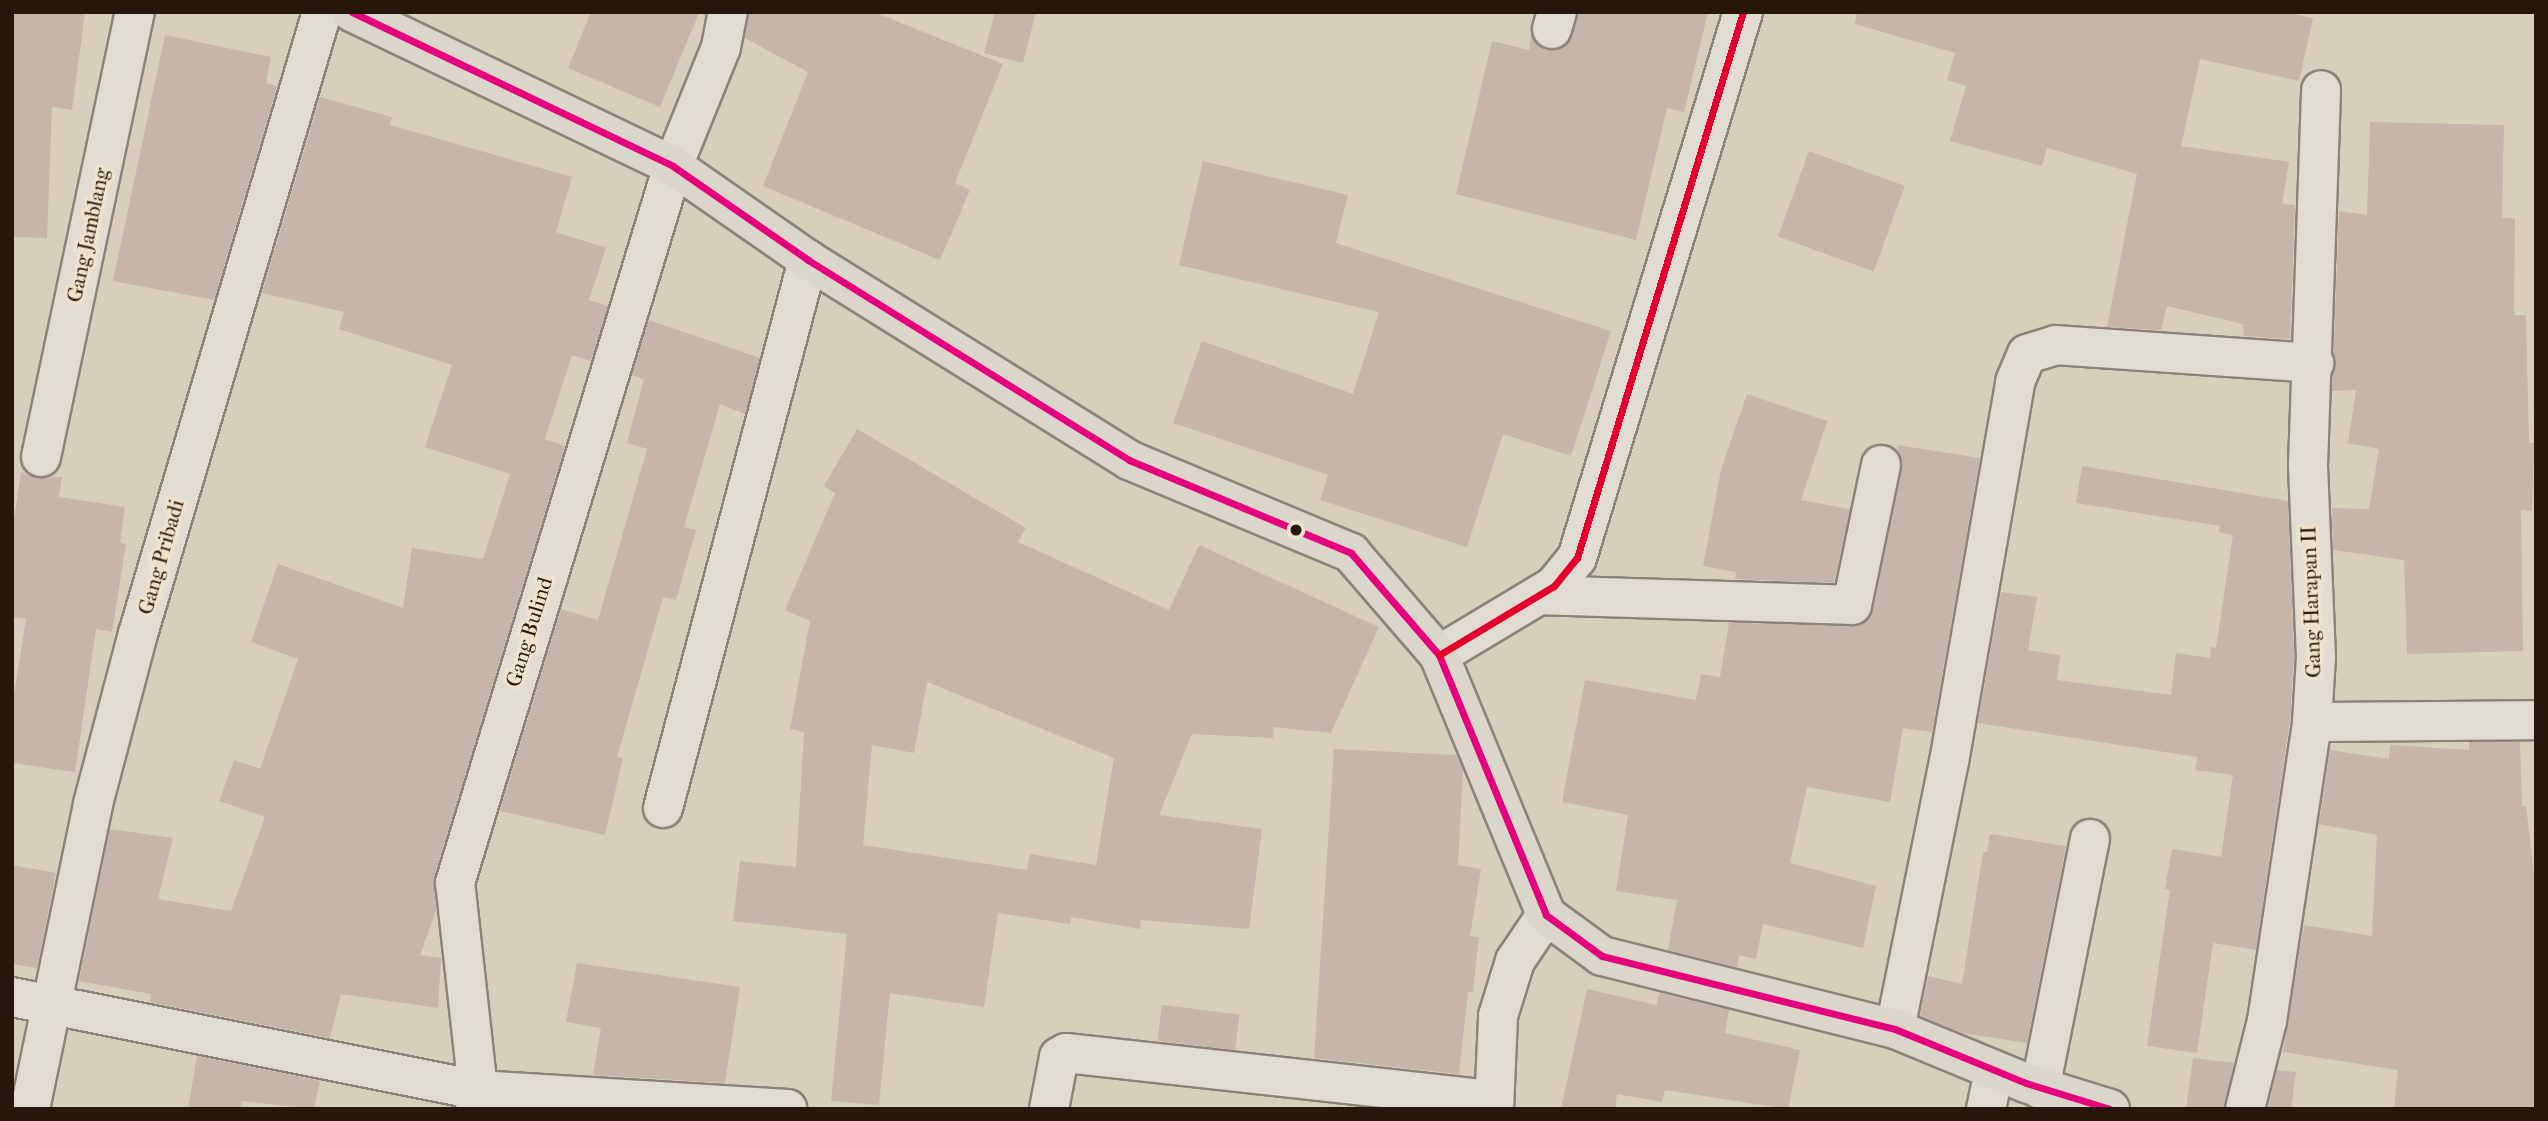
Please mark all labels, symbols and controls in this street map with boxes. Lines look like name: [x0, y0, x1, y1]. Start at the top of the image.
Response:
street label: Gang Jamblang: [61, 165, 115, 305]
street label: Gang Pribadi: [133, 497, 189, 617]
unlabelled marker: [1289, 523, 1303, 537]
street label: Gang Harapan II: [2296, 526, 2326, 678]
street label: Gang Bulind: [500, 574, 558, 690]

